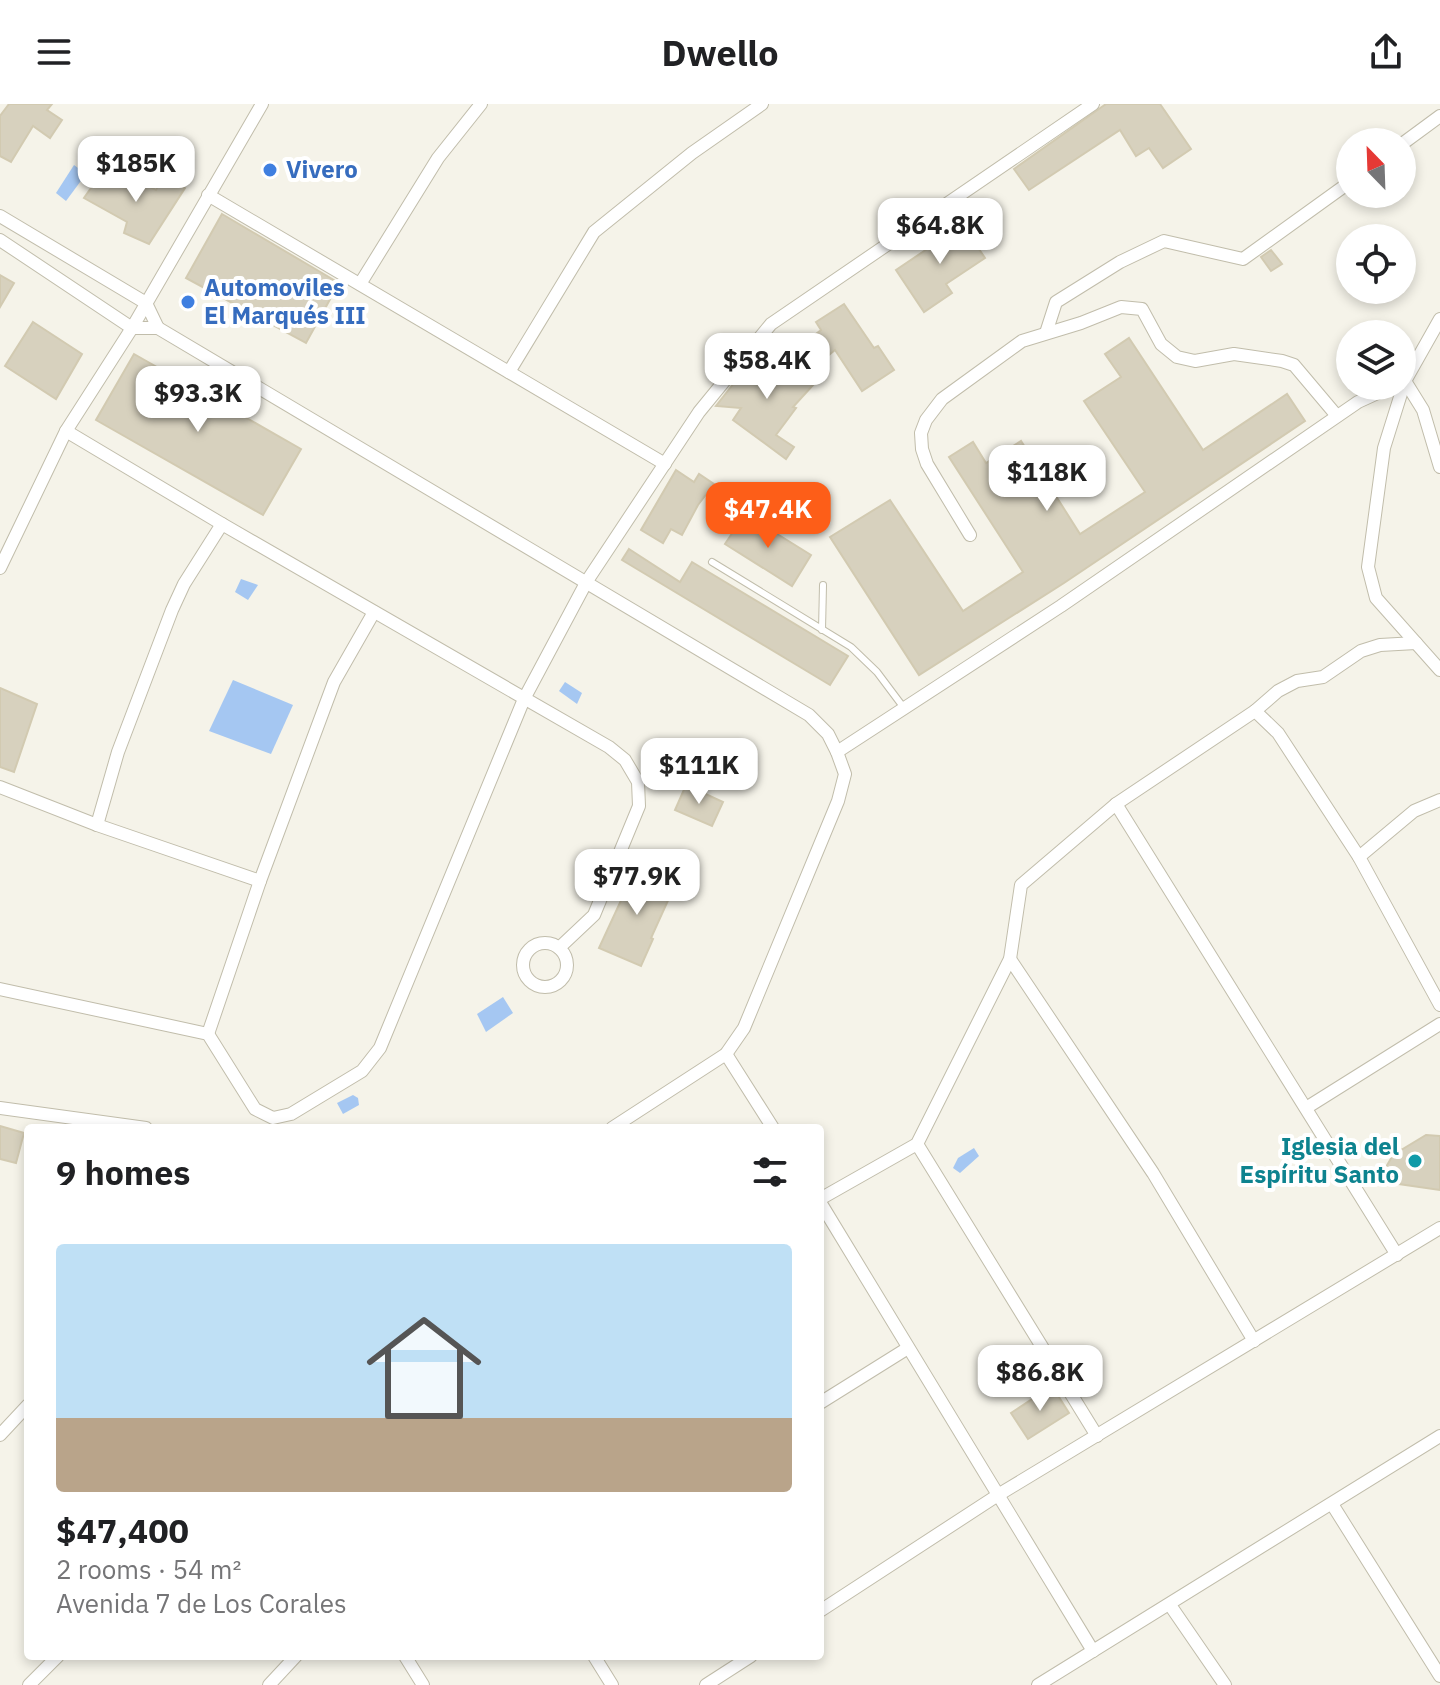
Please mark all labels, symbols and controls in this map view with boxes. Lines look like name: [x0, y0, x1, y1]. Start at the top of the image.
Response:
text: Dwello: [661, 29, 779, 76]
icon: menu: [32, 30, 76, 74]
icon: share: [1364, 30, 1408, 74]
north arrow: [1336, 128, 1416, 208]
map controls: [1336, 128, 1416, 400]
pin: $185K: [80, 136, 192, 204]
text: $185K: [96, 145, 176, 179]
place label: Vivero: [286, 153, 358, 185]
marker: Vivero: [261, 161, 279, 179]
pin: $64.8K: [875, 198, 1005, 266]
text: $64.8K: [896, 207, 984, 241]
button: locate: [1336, 224, 1416, 304]
place label: Automoviles El Marqués III: [204, 271, 366, 331]
marker: Automoviles El Marqués III: [179, 293, 197, 311]
button: layers: [1336, 320, 1416, 400]
pin: $58.4K: [702, 333, 832, 401]
text: $58.4K: [723, 342, 811, 376]
pin: $93.3K: [133, 366, 263, 434]
text: $93.3K: [154, 375, 242, 409]
pin: $118K: [991, 445, 1103, 513]
text: $118K: [1007, 454, 1087, 488]
pin: $47.4K: [703, 482, 833, 550]
text: $47.4K: [724, 491, 812, 525]
pin: $111K: [643, 738, 755, 806]
text: $111K: [659, 747, 739, 781]
pin: $77.9K: [572, 849, 702, 917]
text: $77.9K: [593, 858, 681, 892]
place label: Iglesia del Espíritu Santo: [1240, 1130, 1399, 1190]
text: 9 homes: [56, 1150, 191, 1194]
icon: filters: [748, 1150, 792, 1194]
marker: Iglesia del Espíritu Santo: [1406, 1152, 1424, 1170]
icon: home: [352, 1296, 496, 1440]
pin: $86.8K: [975, 1345, 1105, 1413]
text: $86.8K: [996, 1354, 1084, 1388]
text: $47,400: [56, 1508, 189, 1552]
text: 2 rooms · 54 m²: [56, 1552, 241, 1586]
text: Avenida 7 de Los Corales: [56, 1586, 347, 1620]

